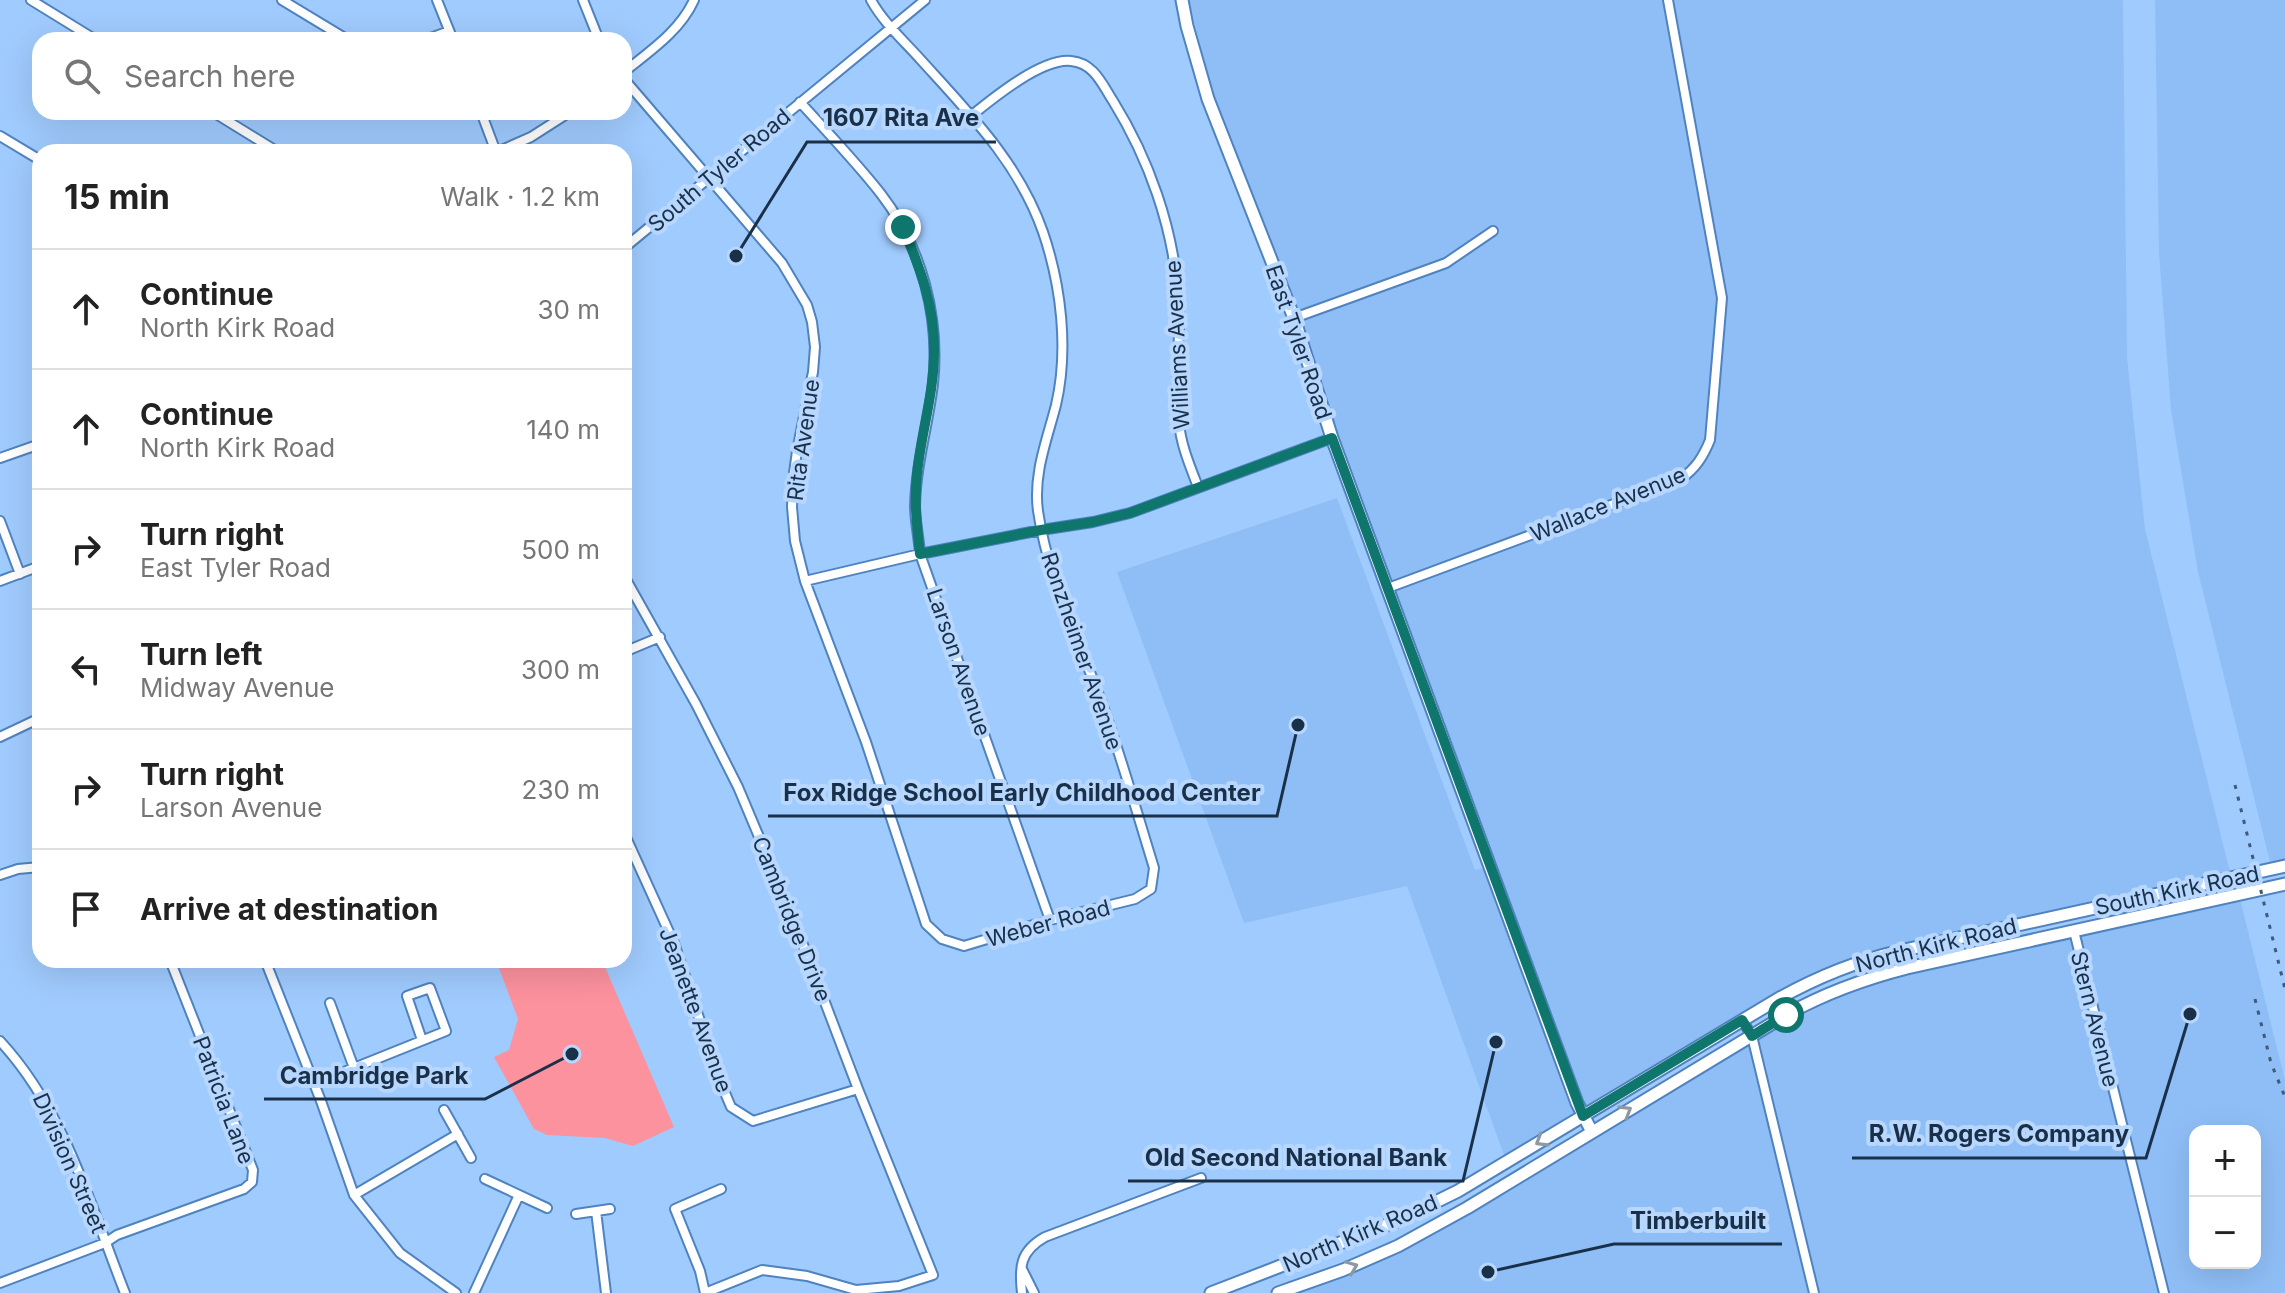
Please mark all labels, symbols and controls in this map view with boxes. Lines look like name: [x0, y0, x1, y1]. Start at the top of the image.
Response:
search box: [32, 32, 632, 120]
icon: search: [60, 54, 104, 98]
text: Search here: [124, 58, 296, 94]
callout: 1607 Rita Ave: [807, 94, 996, 142]
street label: South Tyler Road: [643, 103, 795, 237]
text: 1607 Rita Ave: [823, 103, 979, 132]
text: 15 min: [64, 176, 170, 217]
text: Walk · 1.2 km: [440, 181, 600, 212]
route end: [885, 209, 921, 245]
street label: Williams Avenue: [1160, 260, 1194, 430]
street label: East Tyler Road: [1260, 261, 1338, 423]
text: Continue: [140, 276, 274, 312]
icon: ahead: [64, 287, 108, 331]
text: 30 m: [537, 294, 600, 325]
text: North Kirk Road: [140, 312, 335, 343]
street label: Rita Avenue: [782, 377, 824, 503]
text: Continue: [140, 396, 274, 432]
icon: ahead: [64, 407, 108, 451]
text: 140 m: [526, 414, 600, 445]
text: North Kirk Road: [140, 432, 335, 463]
street label: Wallace Avenue: [1527, 461, 1689, 547]
text: Turn right: [140, 516, 284, 552]
icon: right: [64, 527, 108, 571]
text: 500 m: [521, 534, 600, 565]
street label: Ronzheimer Avenue: [1036, 549, 1128, 753]
text: East Tyler Road: [140, 552, 331, 583]
street label: Larson Avenue: [922, 585, 996, 739]
text: Turn left: [140, 636, 262, 672]
icon: left: [64, 647, 108, 691]
text: 300 m: [521, 654, 600, 685]
text: Midway Avenue: [140, 672, 334, 703]
text: Turn right: [140, 756, 284, 792]
icon: right: [64, 767, 108, 811]
callout: Fox Ridge School Early Childhood Center: [768, 768, 1277, 816]
text: 230 m: [522, 774, 600, 805]
text: Fox Ridge School Early Childhood Center: [783, 778, 1261, 807]
text: Larson Avenue: [140, 792, 322, 823]
street label: Cambridge Drive: [747, 833, 837, 1005]
street label: South Kirk Road: [2093, 860, 2261, 920]
icon: arrive: [64, 887, 108, 931]
text: Arrive at destination: [140, 891, 438, 927]
street label: Weber Road: [983, 894, 1113, 952]
street label: North Kirk Road: [1853, 912, 2019, 978]
street label: Jeanette Avenue: [654, 924, 738, 1096]
street label: Stern Avenue: [2066, 948, 2124, 1090]
route start: [1768, 997, 1804, 1033]
street label: Patricia Lane: [188, 1032, 260, 1168]
callout: Cambridge Park: [264, 1051, 485, 1099]
text: Cambridge Park: [280, 1061, 468, 1090]
street label: Division Street: [28, 1089, 112, 1237]
one-way arrow: [1617, 1106, 1632, 1121]
callout: R.W. Rogers Company: [1852, 1110, 2146, 1158]
text: R.W. Rogers Company: [1869, 1119, 2130, 1148]
map controls: [2189, 1125, 2261, 1269]
button: +: [2189, 1125, 2261, 1197]
one-way arrow: [1535, 1131, 1550, 1147]
callout: Old Second National Bank: [1128, 1133, 1463, 1181]
text: Old Second National Bank: [1145, 1143, 1447, 1172]
street label: North Kirk Road: [1279, 1189, 1441, 1277]
callout: Timberbuilt: [1614, 1196, 1782, 1244]
button: −: [2189, 1197, 2261, 1269]
text: Timberbuilt: [1630, 1206, 1766, 1235]
one-way arrow: [1344, 1260, 1358, 1277]

